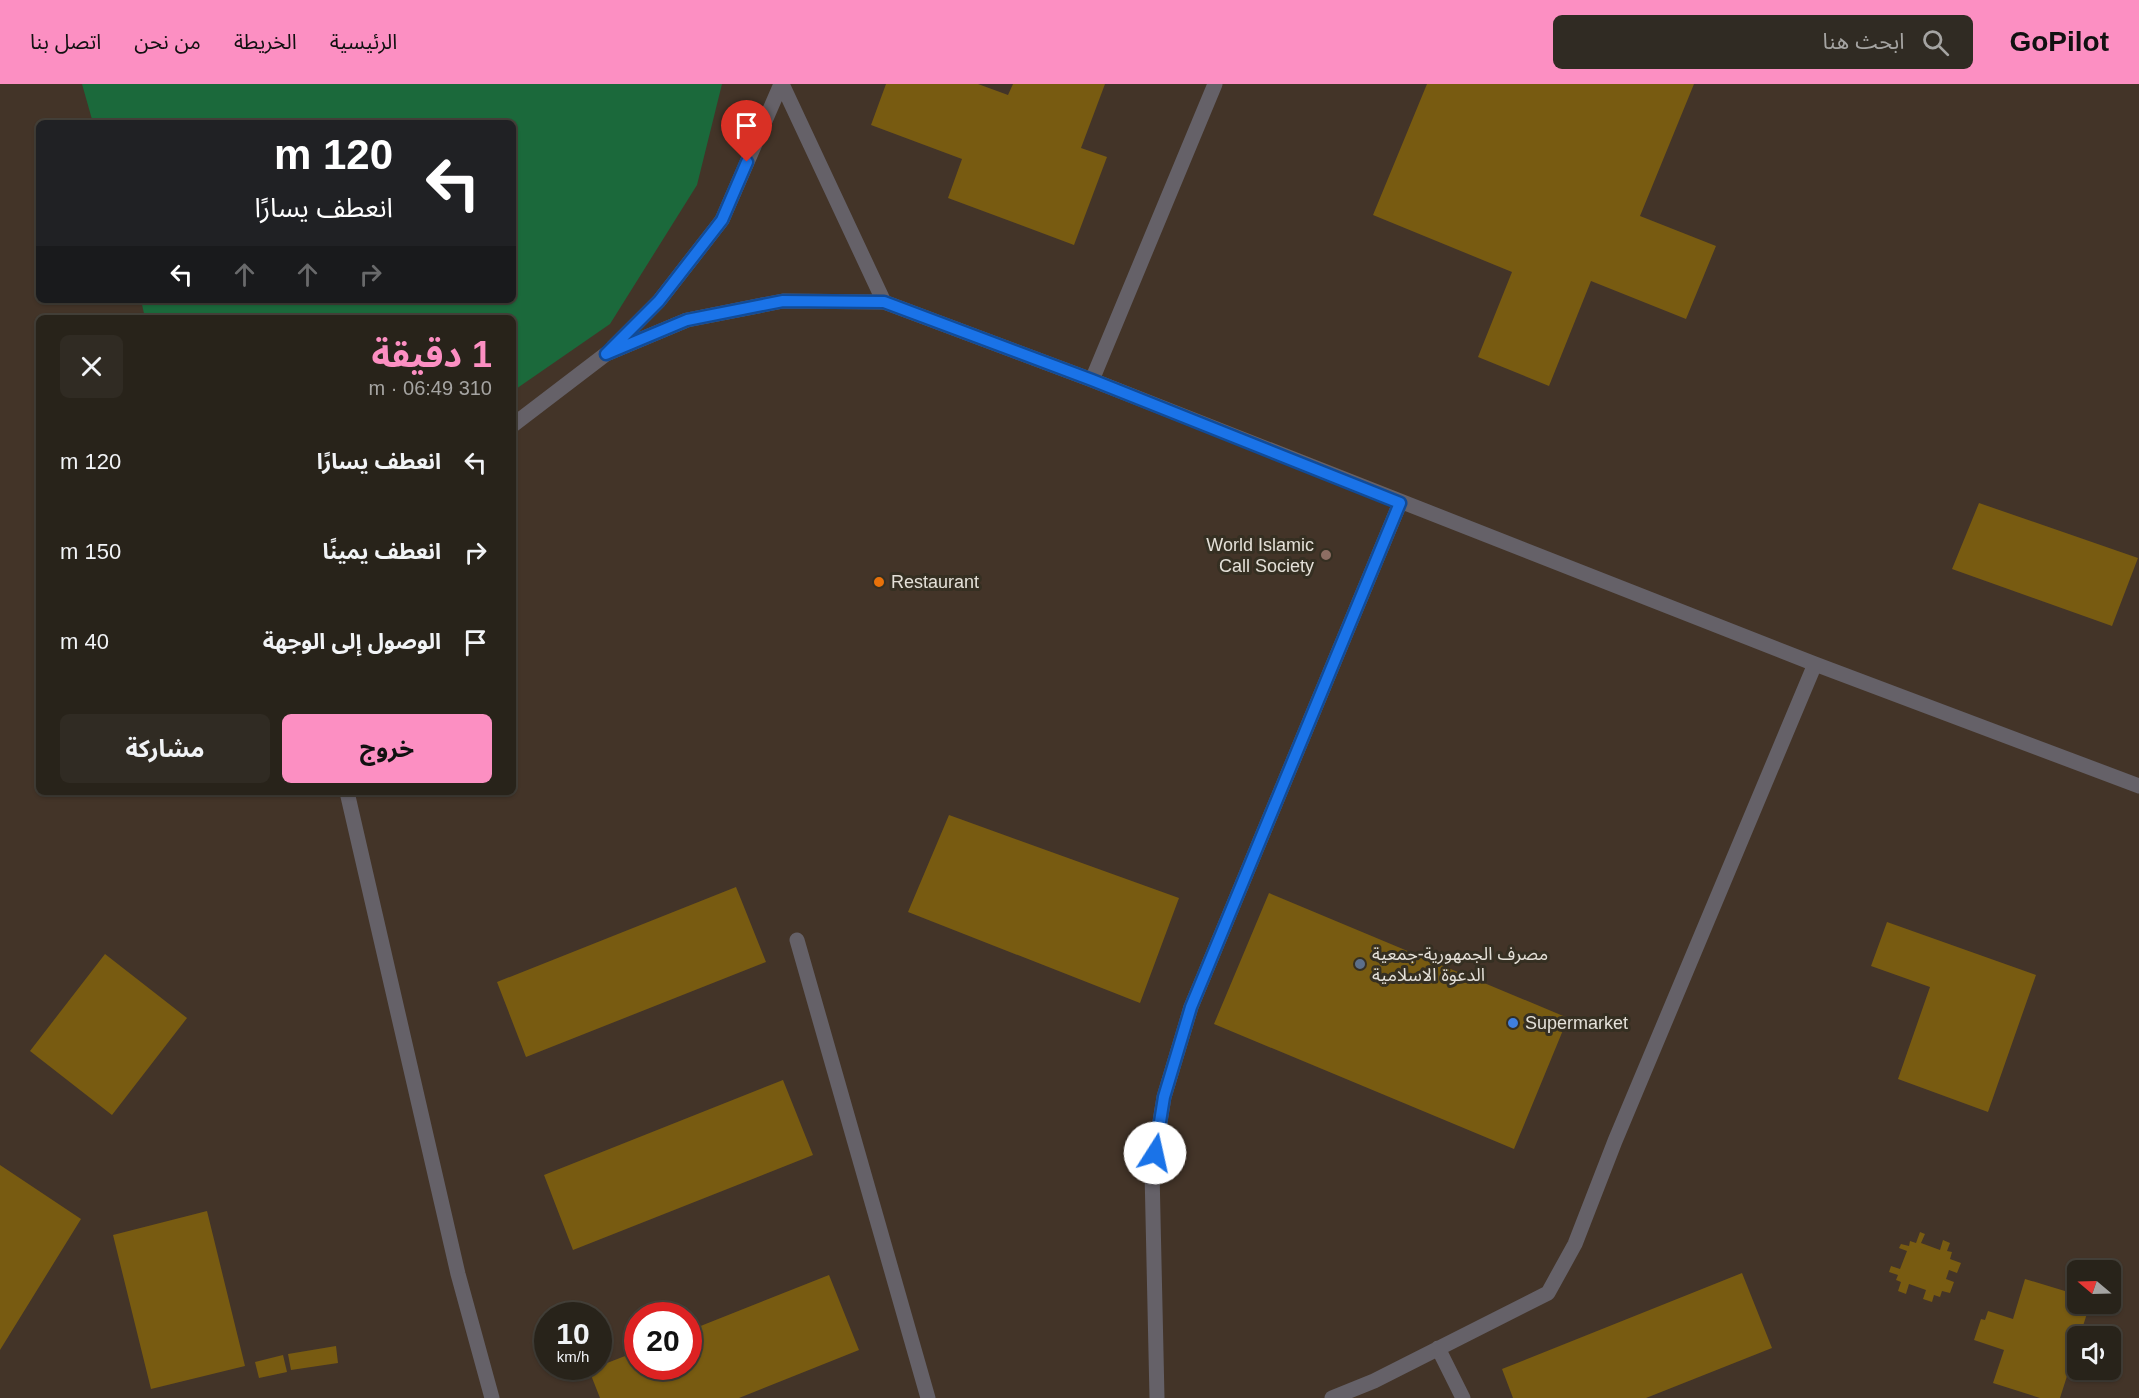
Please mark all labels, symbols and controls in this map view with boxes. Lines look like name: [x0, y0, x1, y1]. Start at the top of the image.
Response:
search box: [1553, 15, 1973, 69]
icon: search: [1919, 26, 1952, 59]
text: GoPilot: [2009, 26, 2109, 57]
text: ابحث هنا: [1823, 29, 1904, 54]
text: اتصل بنا: [30, 30, 101, 53]
text: من نحن: [134, 30, 201, 53]
text: الخريطة: [234, 30, 297, 53]
text: الرئيسية: [330, 30, 397, 53]
pin: [721, 100, 772, 162]
icon: arrive: [730, 109, 763, 142]
text: 120 m: [274, 131, 393, 178]
icon: left: [414, 144, 492, 222]
text: انعطف يسارًا: [254, 193, 393, 223]
icon: left: [165, 258, 198, 291]
icon: ahead: [228, 258, 261, 291]
icon: ahead: [291, 258, 324, 291]
icon: right: [354, 258, 387, 291]
text: 1 دقيقة: [371, 334, 492, 375]
button: close: [60, 335, 123, 398]
text: 310 m · 06:49: [369, 377, 492, 399]
icon: left: [459, 446, 492, 479]
text: 120 m: [60, 449, 121, 474]
text: انعطف يسارًا: [317, 449, 441, 474]
place label: World Islamic Call Society: [1206, 535, 1314, 576]
icon: right: [459, 536, 492, 569]
text: 150 m: [60, 539, 121, 564]
text: انعطف يمينًا: [322, 539, 441, 564]
marker: World Islamic Call Society: [1319, 548, 1333, 562]
place label: Restaurant: [891, 572, 979, 592]
marker: Restaurant: [872, 575, 886, 589]
icon: arrive: [459, 626, 492, 659]
text: 40 m: [60, 629, 109, 654]
text: الوصول إلى الوجهة: [263, 629, 441, 654]
button: مشاركة: [60, 714, 270, 783]
button: خروج: [282, 714, 492, 783]
place label: مصرف الجمهورية-جمعية الدعوة الاسلامية: [1372, 944, 1548, 986]
marker: مصرف الجمهورية-جمعية الدعوة الاسلامية: [1353, 957, 1367, 971]
place label: Supermarket: [1525, 1013, 1628, 1033]
marker: Supermarket: [1506, 1016, 1520, 1030]
position arrow: [1123, 1121, 1187, 1185]
north arrow: [2067, 1260, 2121, 1314]
map controls: [2067, 1260, 2121, 1380]
speed limit sign: 20: [624, 1302, 702, 1380]
text: 10: [556, 1317, 590, 1350]
button: sound: [2067, 1326, 2121, 1380]
text: km/h: [557, 1348, 589, 1365]

